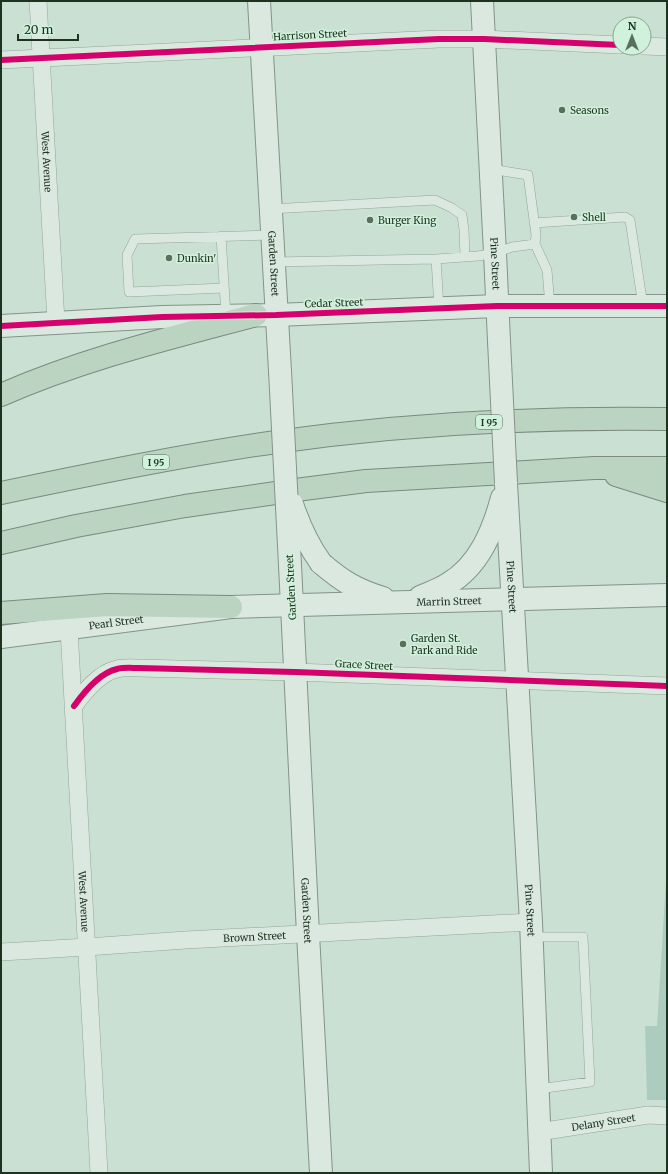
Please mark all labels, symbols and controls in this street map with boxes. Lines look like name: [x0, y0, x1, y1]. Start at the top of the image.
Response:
scale bar: [18, 16, 78, 42]
north arrow: [612, 16, 652, 56]
text: N: [628, 19, 637, 33]
text: 20 m: [24, 22, 53, 37]
street label: Harrison Street: [273, 27, 347, 43]
place label: Seasons: [570, 104, 609, 117]
marker: Seasons: [557, 105, 567, 115]
street label: West Avenue: [39, 130, 55, 193]
place label: Shell: [582, 211, 606, 224]
marker: Shell: [569, 212, 579, 222]
place label: Burger King: [378, 214, 436, 227]
marker: Burger King: [365, 215, 375, 225]
street label: Garden Street: [266, 230, 282, 297]
street label: Pine Street: [488, 237, 503, 290]
place label: Dunkin': [177, 252, 216, 265]
marker: Dunkin': [164, 253, 174, 263]
street label: Cedar Street: [304, 295, 364, 311]
road number: I 95: [476, 415, 502, 429]
road number: I 95: [143, 455, 169, 469]
street label: Garden Street: [283, 554, 299, 620]
street label: Pine Street: [504, 560, 520, 614]
street label: Marrin Street: [416, 594, 482, 608]
street label: Pearl Street: [88, 612, 144, 632]
place label: Garden St. Park and Ride: [411, 632, 477, 657]
marker: Garden St. Park and Ride: [398, 639, 408, 649]
street label: Grace Street: [335, 657, 393, 673]
street label: West Avenue: [76, 870, 92, 932]
street label: Garden Street: [299, 877, 315, 944]
street label: Pine Street: [522, 884, 538, 937]
street label: Brown Street: [223, 928, 286, 945]
street label: Delany Street: [570, 1111, 636, 1133]

